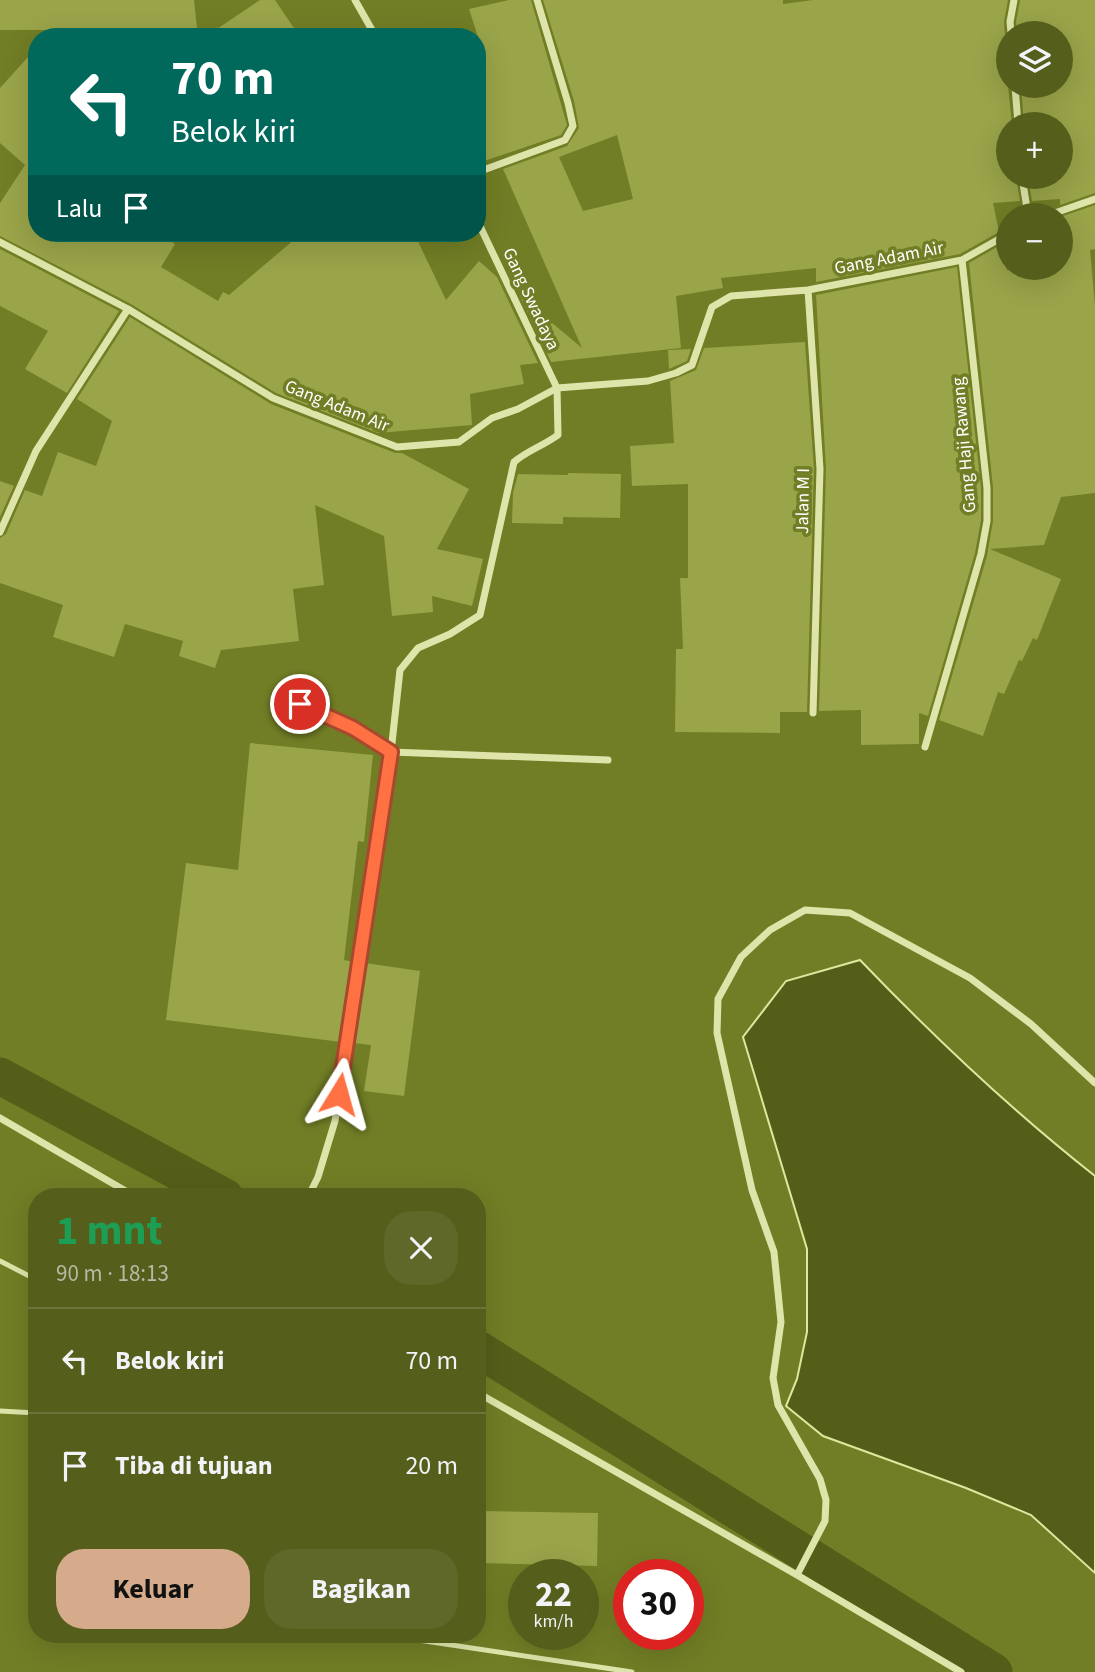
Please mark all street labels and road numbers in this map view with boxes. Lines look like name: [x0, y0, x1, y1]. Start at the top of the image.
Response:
street label: Gang Adam Air: [832, 235, 946, 281]
street label: Gang Swadaya: [496, 244, 566, 354]
street label: Gang Adam Air: [281, 374, 394, 439]
street label: Gang Haji Rawang: [946, 376, 982, 514]
street label: Jalan M I: [790, 468, 816, 534]

